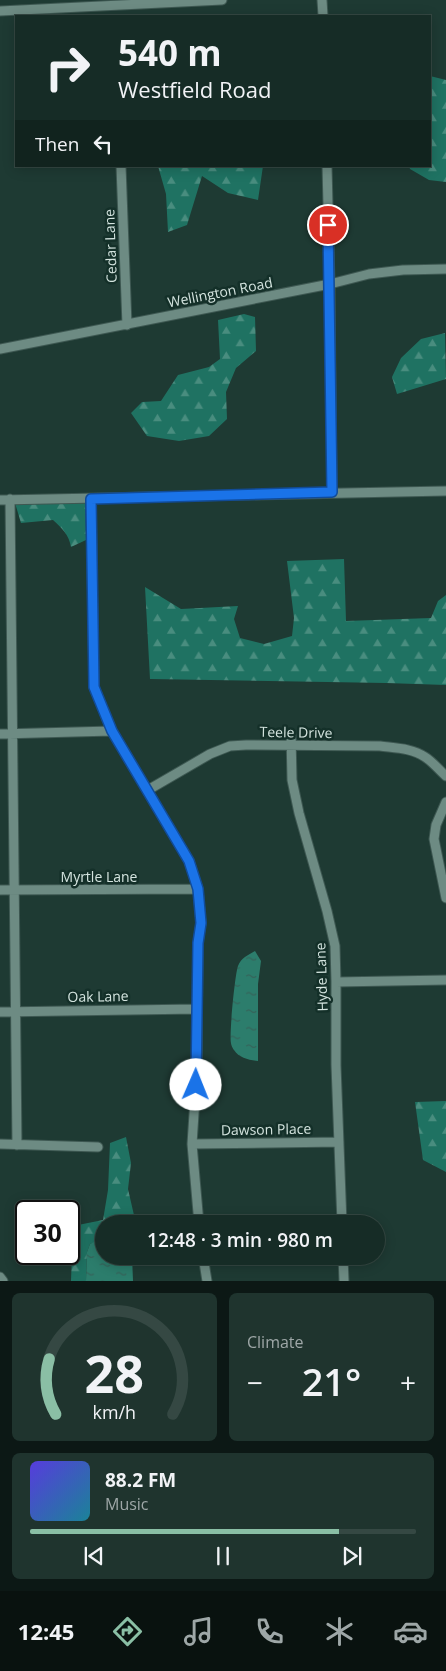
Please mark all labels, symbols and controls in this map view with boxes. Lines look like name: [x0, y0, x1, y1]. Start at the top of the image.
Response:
text: 540 m: [118, 29, 222, 76]
icon: right: [35, 35, 100, 100]
text: Westfield Road: [118, 74, 272, 104]
icon: left: [89, 130, 117, 158]
text: Then: [35, 131, 79, 157]
pin: [307, 204, 349, 246]
street label: Cedar Lane: [99, 209, 121, 283]
icon: arrive: [314, 211, 342, 239]
street label: Wellington Road: [166, 273, 274, 311]
street label: Teele Drive: [259, 722, 333, 742]
street label: Myrtle Lane: [61, 867, 138, 886]
street label: Hyde Lane: [310, 942, 332, 1012]
street label: Oak Lane: [67, 986, 129, 1006]
position arrow: [169, 1058, 221, 1110]
street label: Dawson Place: [221, 1119, 311, 1139]
speed limit sign: 30: [15, 1200, 80, 1265]
text: 12:48 · 3 min · 980 m: [147, 1227, 333, 1253]
text: Climate: [247, 1331, 304, 1353]
text: 28: [85, 1337, 144, 1408]
text: 21°: [302, 1355, 361, 1407]
text: −: [247, 1363, 263, 1401]
text: +: [400, 1363, 416, 1401]
text: km/h: [93, 1400, 136, 1424]
text: 88.2 FM: [105, 1467, 176, 1493]
text: Music: [105, 1493, 149, 1515]
icon: previous: [80, 1542, 108, 1570]
icon: pause: [209, 1542, 237, 1570]
icon: next: [338, 1542, 366, 1570]
icon: directions: [110, 1614, 145, 1649]
icon: music: [181, 1614, 216, 1649]
icon: phone: [252, 1614, 287, 1649]
icon: climate: [322, 1614, 357, 1649]
icon: car: [393, 1614, 428, 1649]
text: 12:45: [18, 1616, 74, 1646]

